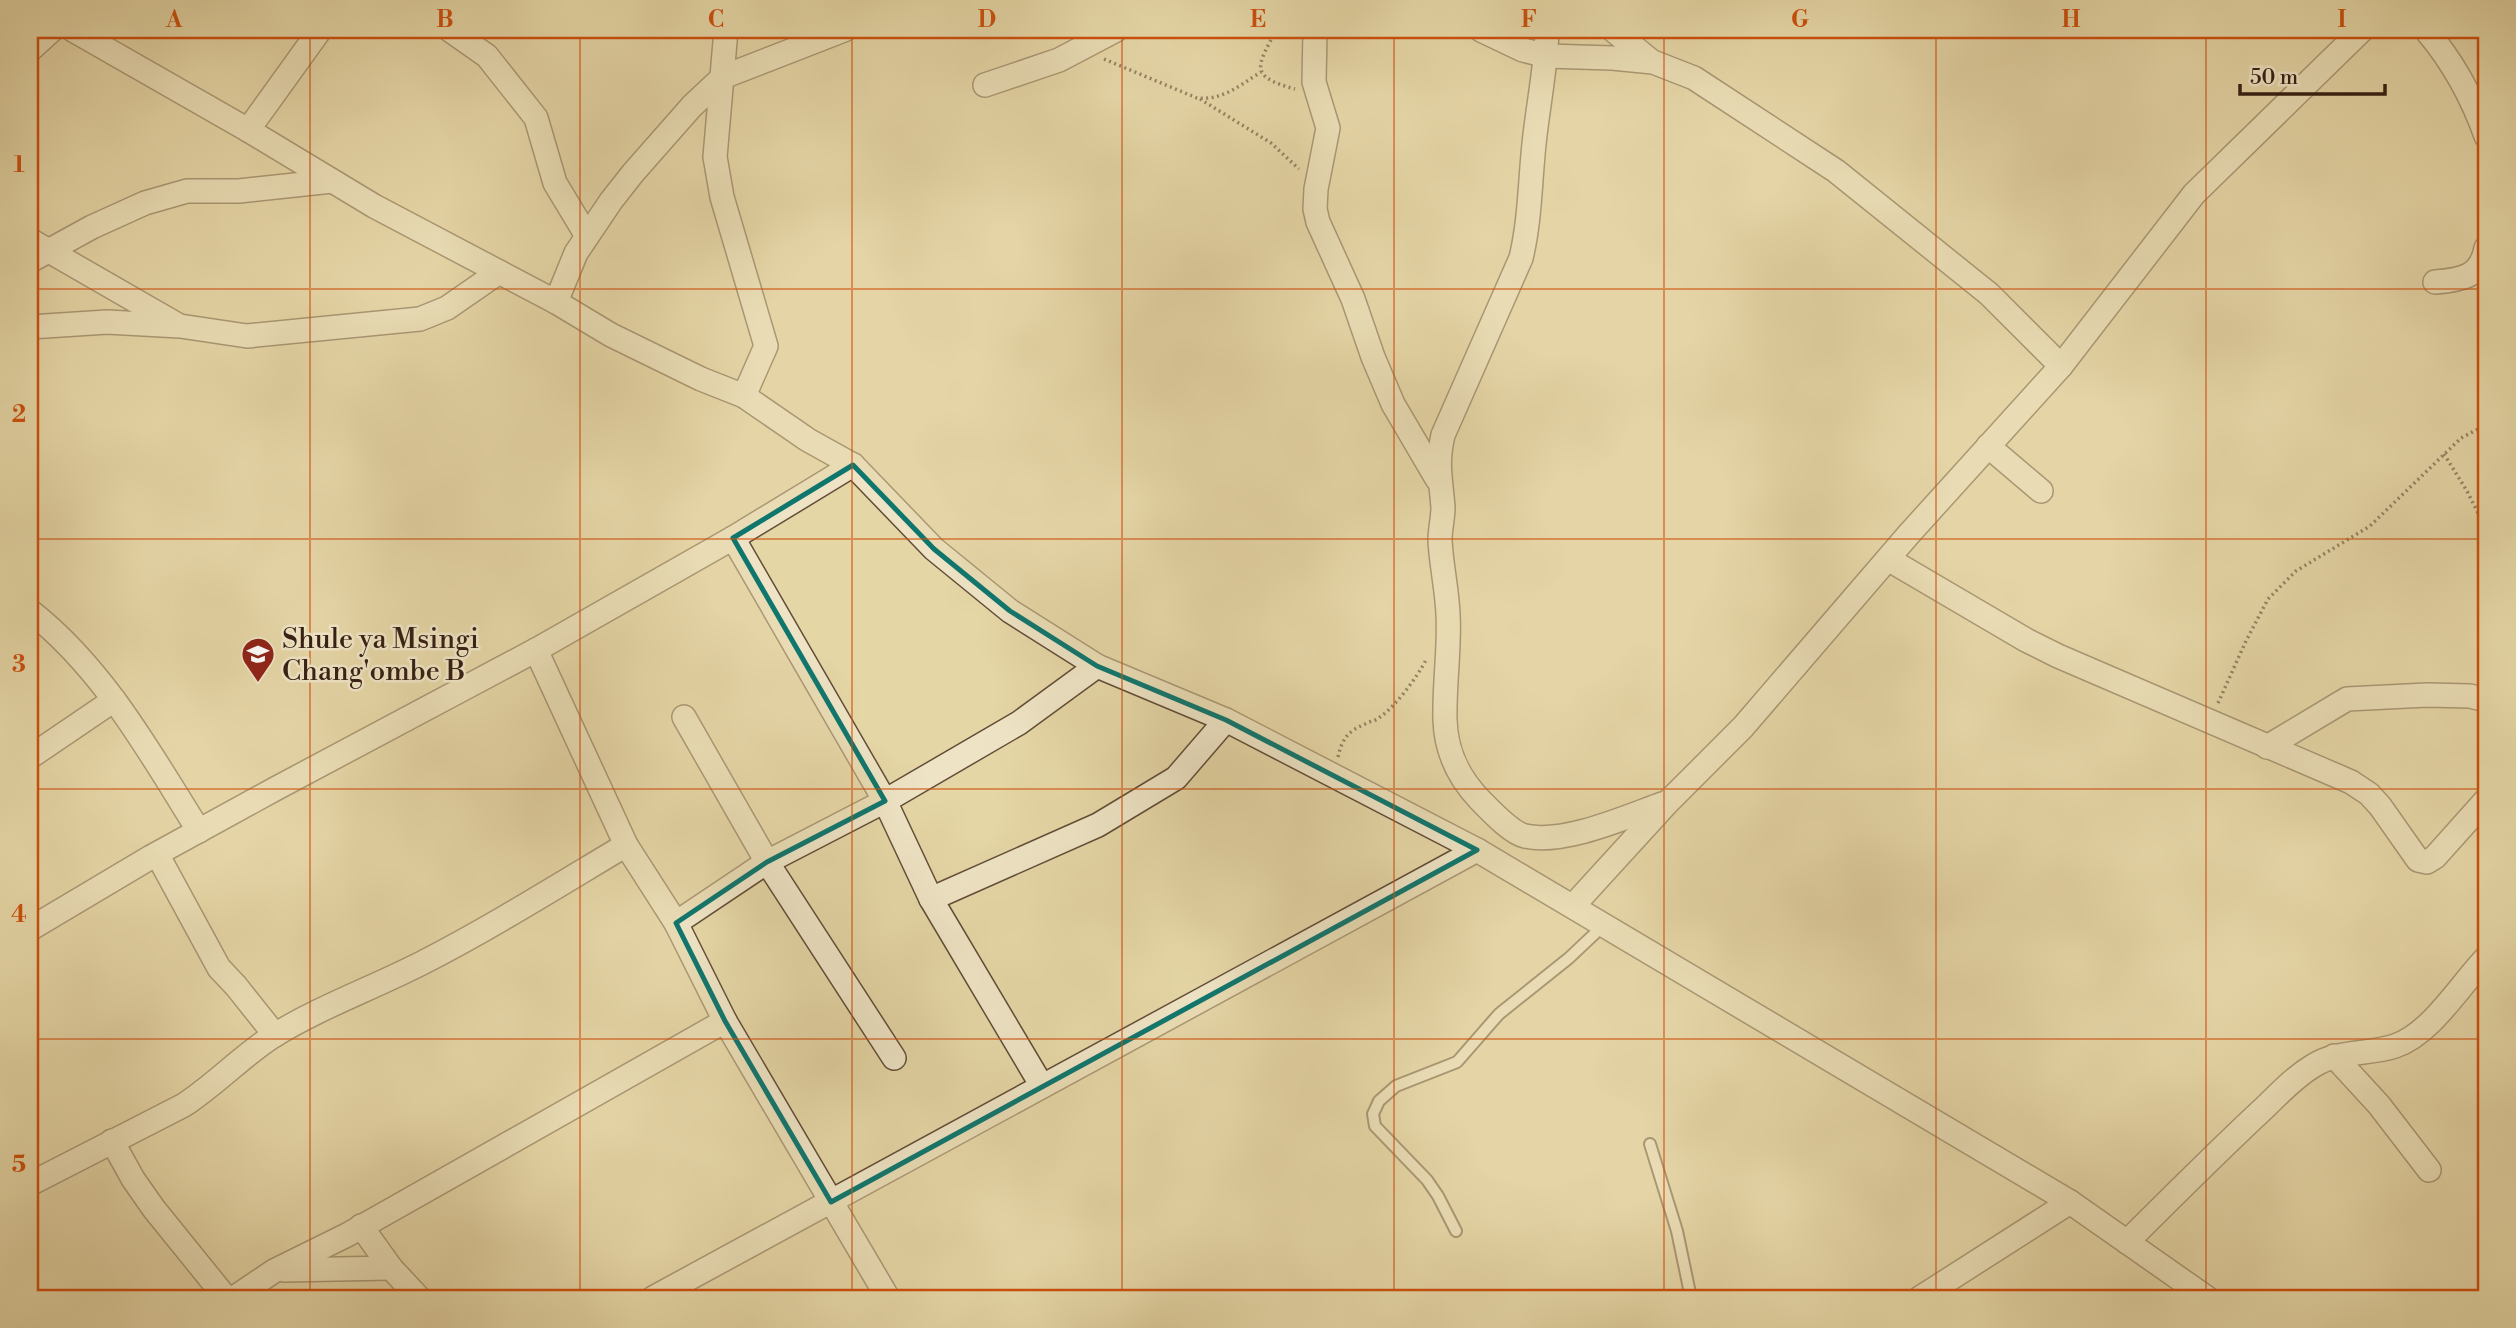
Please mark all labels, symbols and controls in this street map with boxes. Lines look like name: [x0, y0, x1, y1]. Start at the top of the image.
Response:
text: A: [165, 6, 183, 34]
text: B: [436, 6, 454, 34]
text: C: [708, 6, 724, 34]
text: D: [978, 6, 996, 34]
text: E: [1250, 6, 1266, 34]
text: F: [1521, 6, 1537, 34]
text: G: [1791, 6, 1809, 34]
text: H: [2062, 6, 2081, 34]
text: I: [2338, 6, 2347, 34]
scale bar: [2240, 52, 2385, 96]
text: 50 m: [2250, 65, 2298, 91]
text: 1: [13, 151, 25, 179]
text: 2: [12, 401, 26, 429]
place label: Shule ya Msingi Chang'ombe B: [282, 622, 479, 689]
school or university icon: Shule ya Msingi Chang'ombe B: [239, 635, 277, 684]
text: 3: [12, 651, 26, 679]
text: 4: [11, 901, 27, 929]
text: 5: [12, 1151, 26, 1179]

